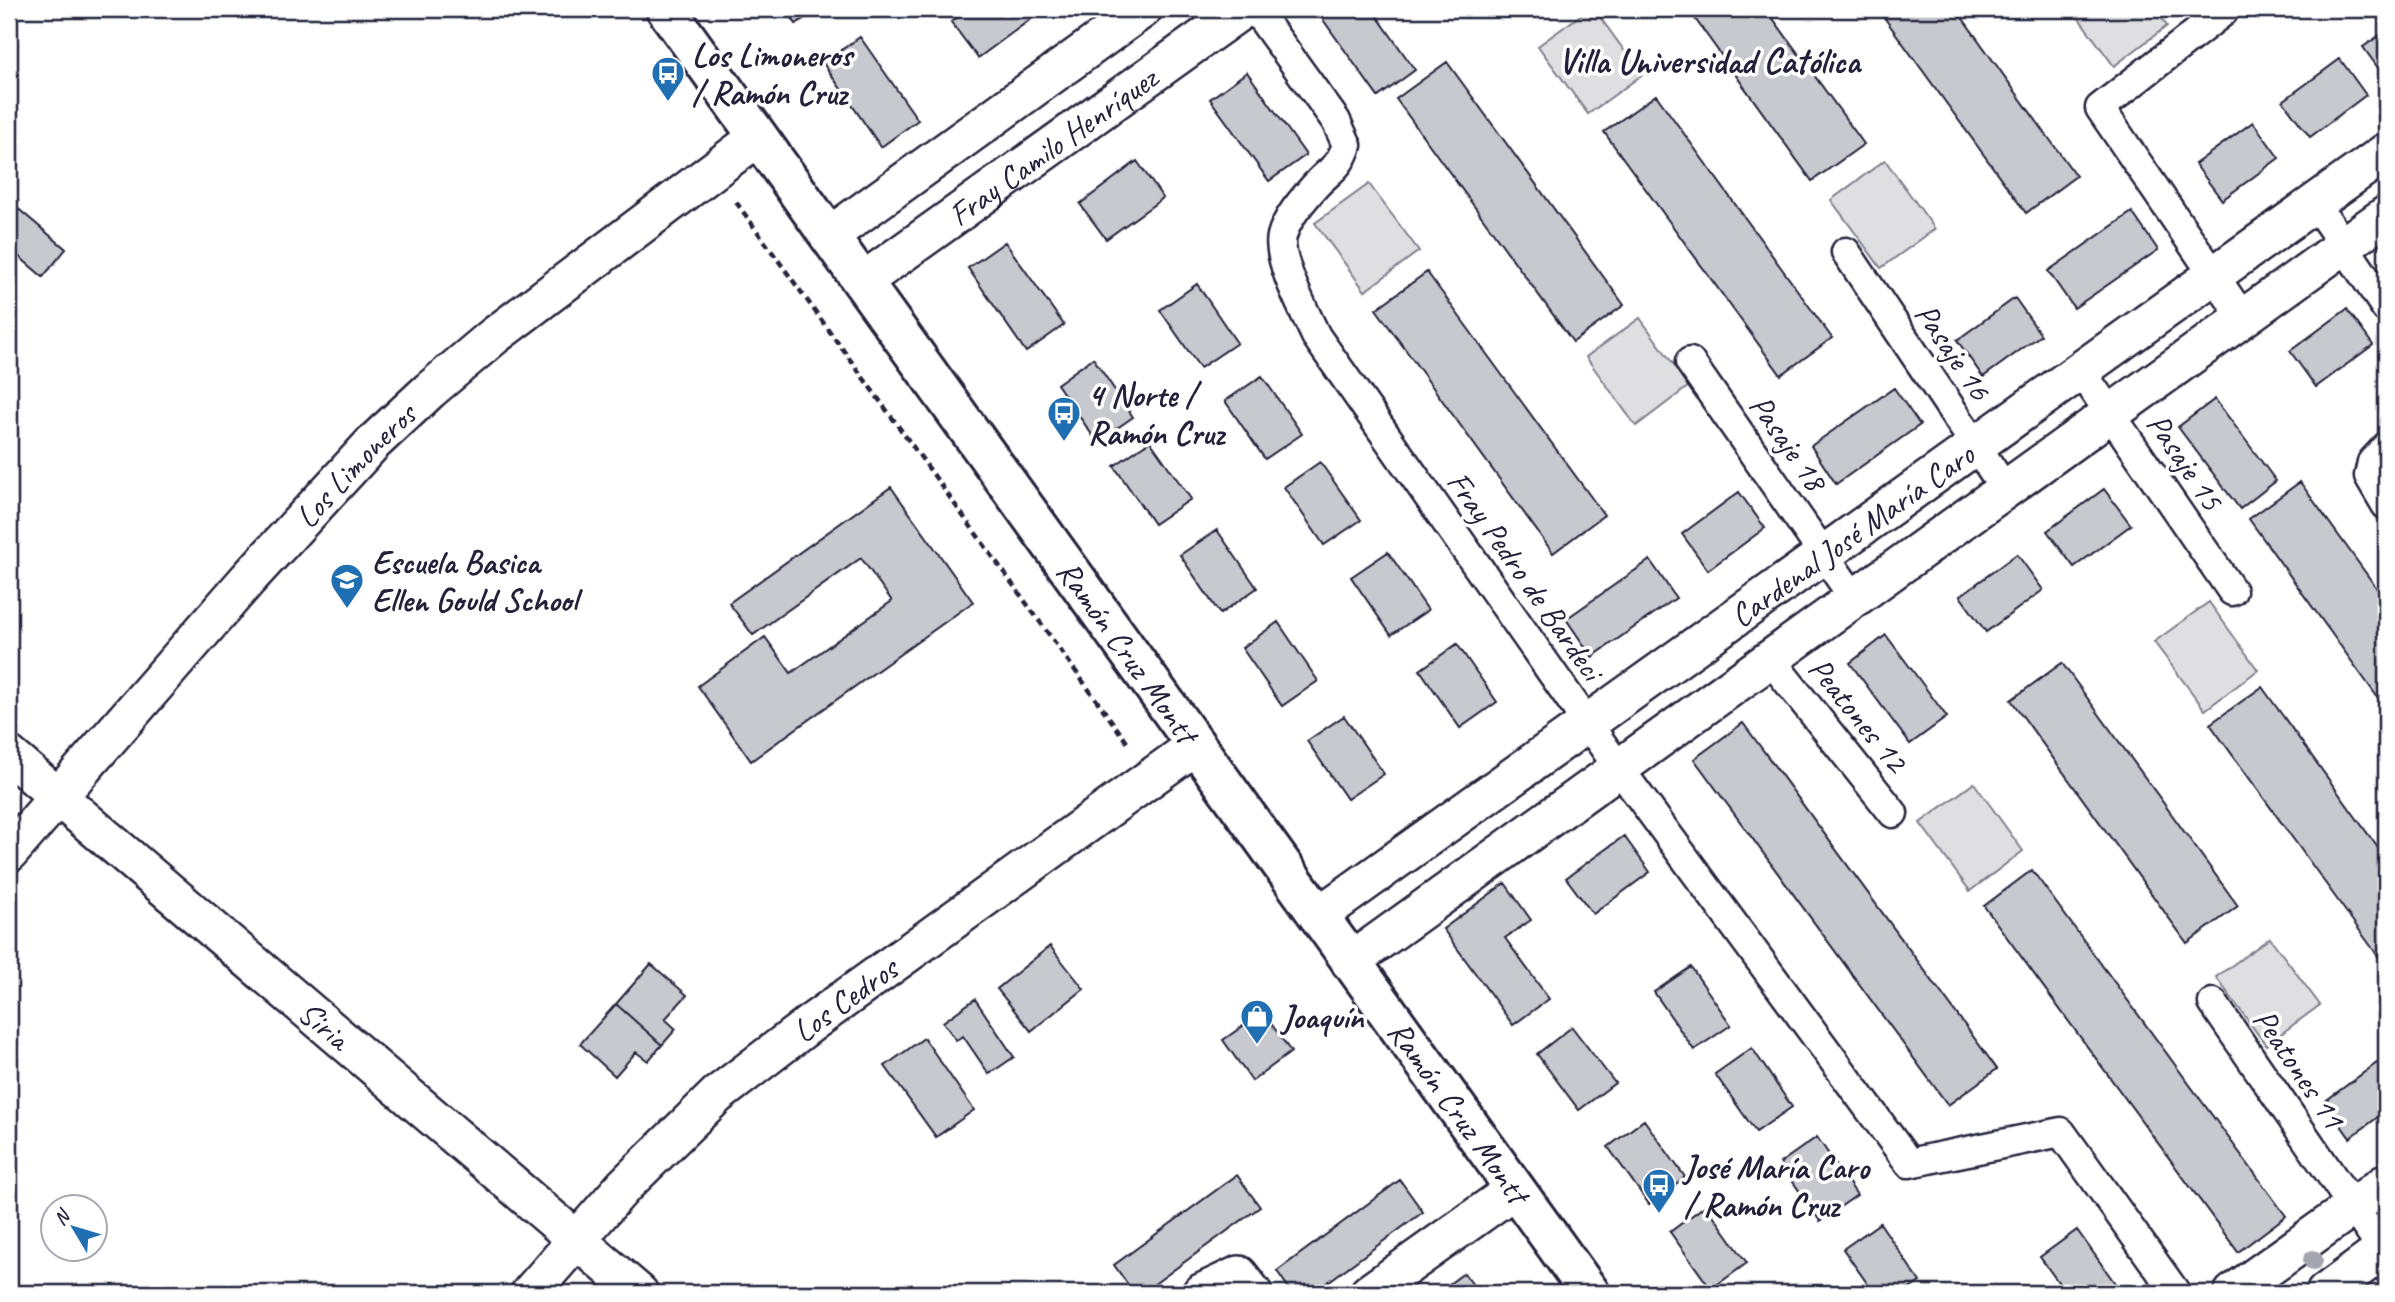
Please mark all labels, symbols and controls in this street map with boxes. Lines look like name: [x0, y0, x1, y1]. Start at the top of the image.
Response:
place label: Los Limoneros / Ramón Cruz: [692, 34, 855, 114]
district label: Villa Universidad Católica: [1558, 39, 1862, 84]
bus stop icon: Los Limoneros / Ramón Cruz: [649, 54, 687, 103]
street label: Fray Camilo Henríquez: [940, 56, 1167, 235]
street label: Pasaje 16: [1906, 295, 2001, 409]
place label: 4 Norte / Ramón Cruz: [1088, 374, 1227, 454]
street label: Pasaje 18: [1740, 386, 1838, 501]
street label: Los Limoneros: [286, 392, 427, 537]
bus stop icon: 4 Norte / Ramón Cruz: [1045, 394, 1083, 443]
street label: Pasaje 15: [2138, 405, 2234, 520]
street label: Cardenal José María Caro: [1722, 433, 1983, 637]
street label: Fray Pedro de Bardeci: [1438, 463, 1615, 691]
place label: Escuela Basica Ellen Gould School: [372, 541, 584, 621]
street label: Ramón Cruz Montt: [1047, 552, 1209, 754]
school or university icon: Escuela Basica Ellen Gould School: [328, 561, 366, 610]
street label: Peatones 12: [1799, 649, 1919, 783]
street label: Los Cedros: [784, 946, 908, 1052]
street label: Siria: [290, 992, 360, 1061]
place label: Joaquín: [1280, 996, 1364, 1038]
shop icon: Joaquín: [1238, 997, 1276, 1046]
street label: Peatones 11: [2244, 1001, 2356, 1138]
street label: Ramón Cruz Montt: [1379, 1012, 1541, 1215]
place label: José María Caro / Ramón Cruz: [1682, 1146, 1871, 1226]
bus stop icon: José María Caro / Ramón Cruz: [1640, 1166, 1678, 1215]
north arrow: [38, 1194, 108, 1264]
text: N: [48, 1204, 76, 1230]

